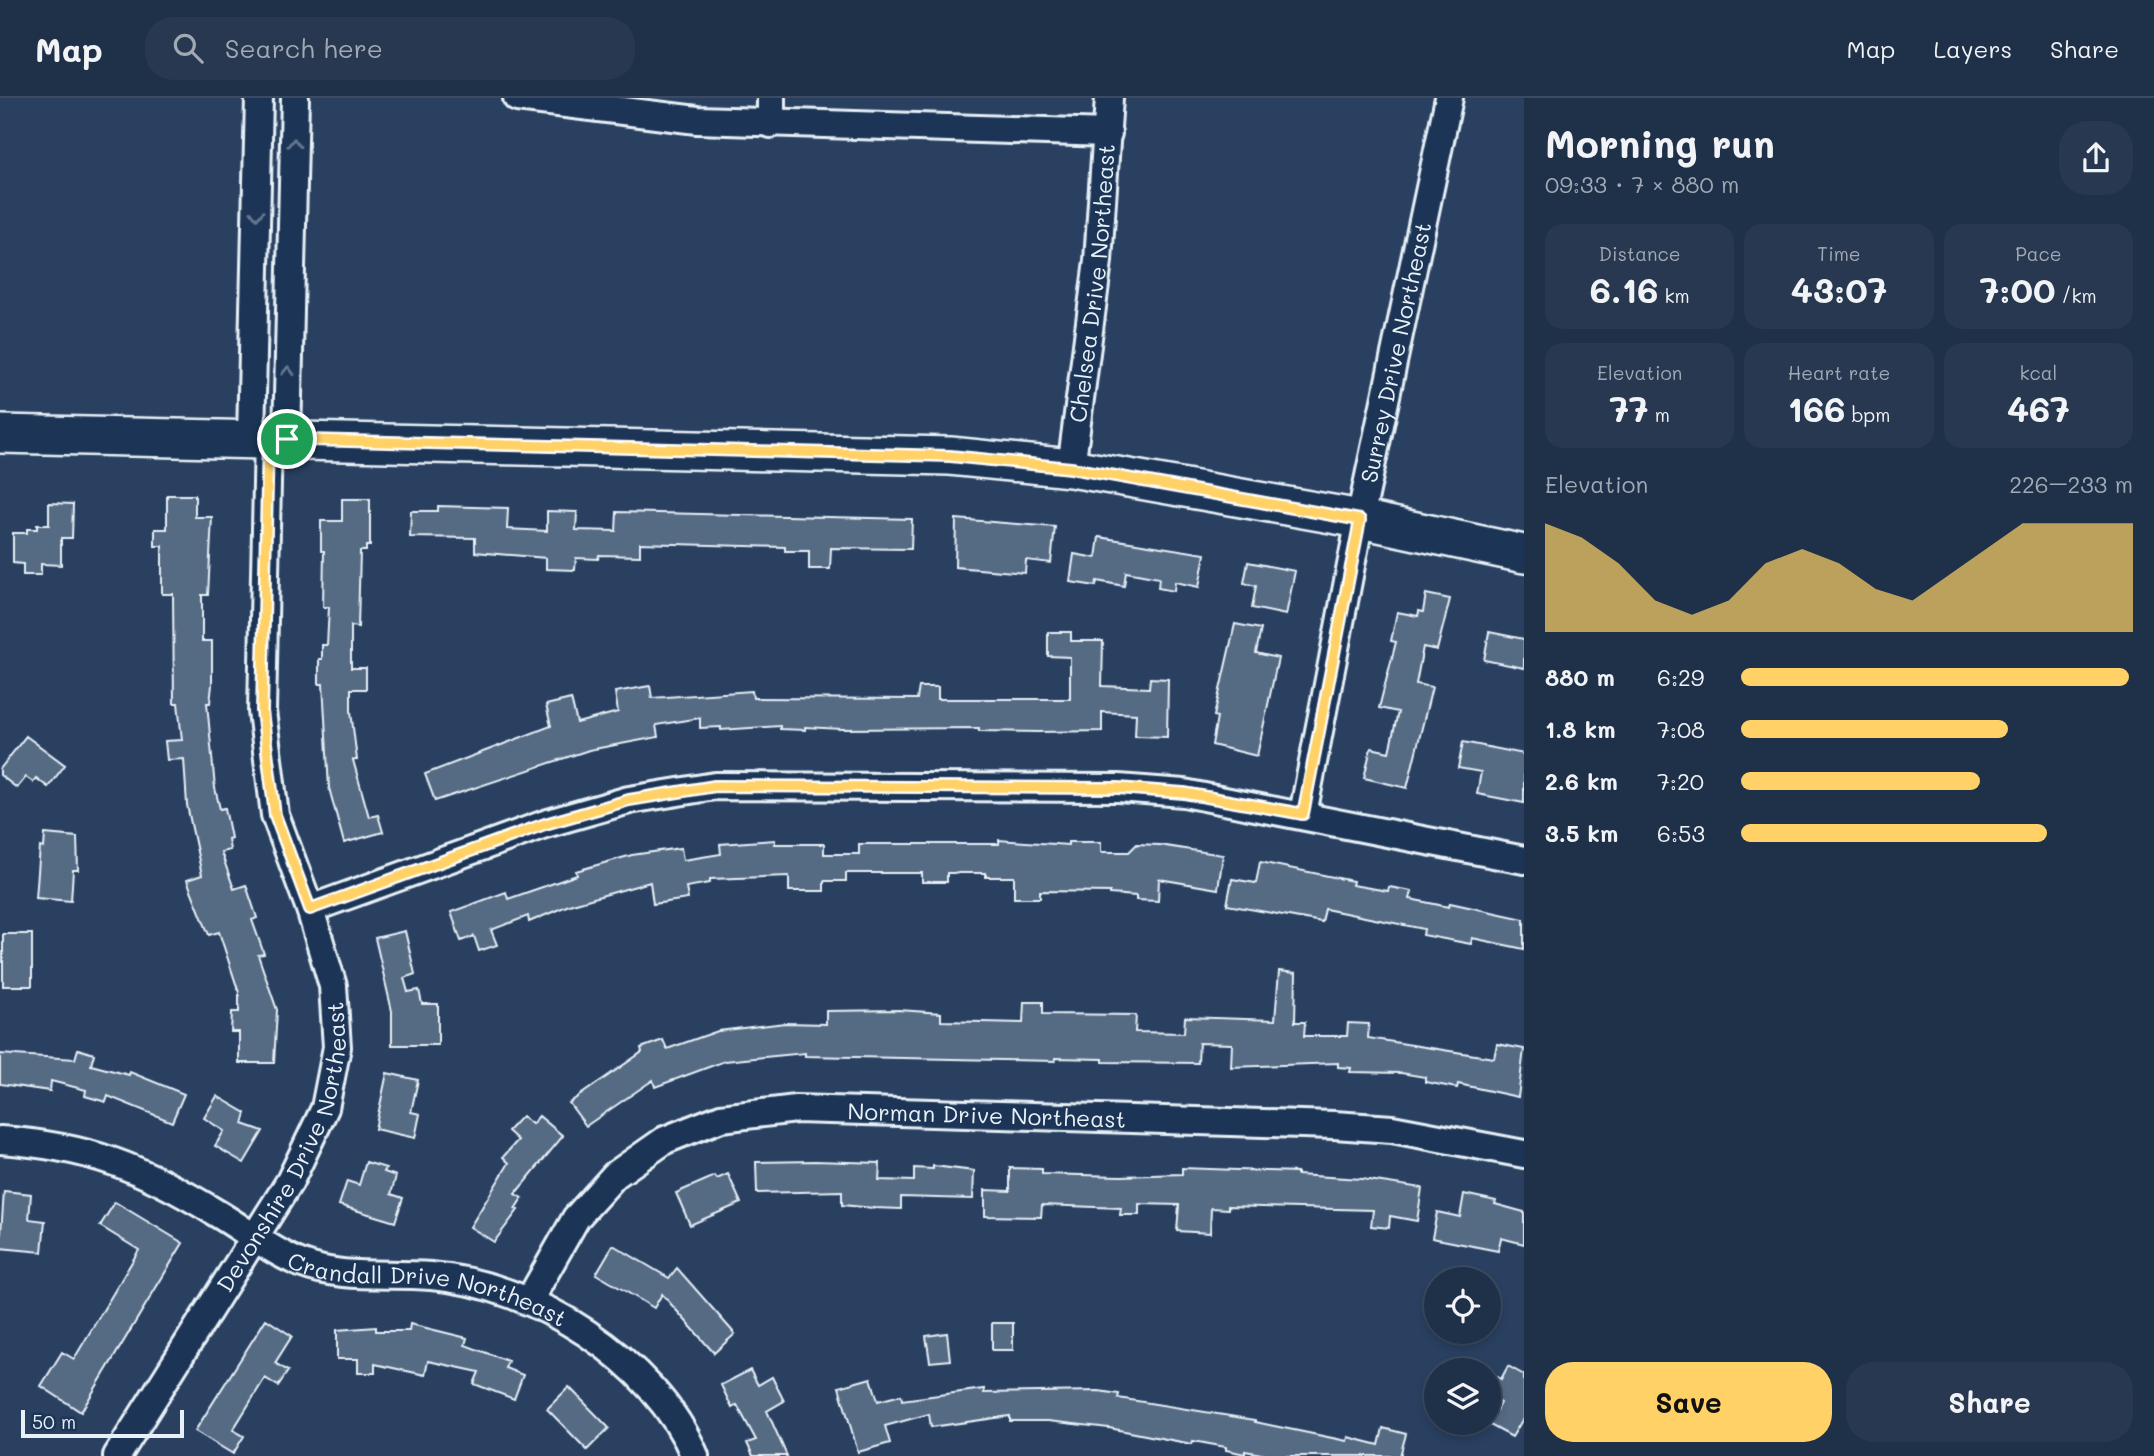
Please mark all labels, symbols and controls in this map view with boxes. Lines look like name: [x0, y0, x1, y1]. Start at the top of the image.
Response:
search box: [145, 17, 635, 80]
text: Map: [35, 27, 103, 70]
icon: search: [169, 29, 207, 67]
text: Search here: [225, 31, 383, 65]
text: Map: [1847, 33, 1895, 64]
text: Layers: [1933, 33, 2012, 64]
text: Share: [2050, 33, 2119, 64]
text: Morning run: [1545, 118, 1775, 168]
button: share: [2059, 121, 2133, 195]
one-way arrow: [286, 137, 302, 148]
street label: Chelsea Drive Northeast: [1062, 143, 1121, 424]
text: 09:33 · 7 × 880 m: [1545, 169, 1739, 199]
one-way arrow: [249, 210, 264, 221]
street label: Surrey Drive Northeast: [1353, 219, 1437, 485]
text: Distance: [1599, 241, 1681, 266]
text: Time: [1817, 241, 1861, 266]
text: Pace: [2015, 241, 2062, 266]
text: 6.16: [1590, 266, 1658, 312]
text: 43:07: [1791, 266, 1887, 312]
text: 7:00: [1980, 266, 2055, 312]
text: km: [1658, 283, 1690, 308]
text: /km: [2055, 283, 2097, 308]
text: Elevation: [1597, 360, 1682, 385]
text: Heart rate: [1788, 360, 1890, 385]
text: kcal: [2019, 360, 2057, 385]
one-way arrow: [281, 365, 296, 376]
text: 77: [1610, 385, 1649, 431]
text: 166: [1788, 385, 1845, 431]
text: 467: [2007, 385, 2070, 431]
text: m: [1649, 402, 1670, 427]
text: bpm: [1845, 402, 1890, 427]
pin: [257, 409, 317, 469]
icon: arrive: [268, 420, 306, 458]
text: Elevation: [1545, 469, 1648, 499]
text: 226–233 m: [2009, 469, 2133, 499]
text: 880 m: [1545, 662, 1615, 692]
text: 6:29: [1657, 662, 1704, 692]
text: 1.8 km: [1545, 714, 1615, 744]
text: 7:08: [1657, 714, 1705, 744]
text: 2.6 km: [1545, 766, 1618, 796]
text: 7:20: [1657, 766, 1704, 796]
text: 3.5 km: [1545, 818, 1618, 848]
text: 6:53: [1657, 818, 1705, 848]
street label: Devonshire Drive Northeast: [209, 1001, 352, 1297]
street label: Norman Drive Northeast: [847, 1096, 1126, 1134]
street label: Crandall Drive Northeast: [283, 1245, 572, 1333]
map controls: [1424, 1267, 1501, 1435]
button: locate: [1424, 1267, 1501, 1344]
button: layers: [1424, 1358, 1501, 1435]
button: Save: [1545, 1362, 1832, 1442]
button: Share: [1846, 1362, 2133, 1442]
scale bar: [21, 1407, 184, 1439]
text: 50 m: [32, 1409, 76, 1434]

